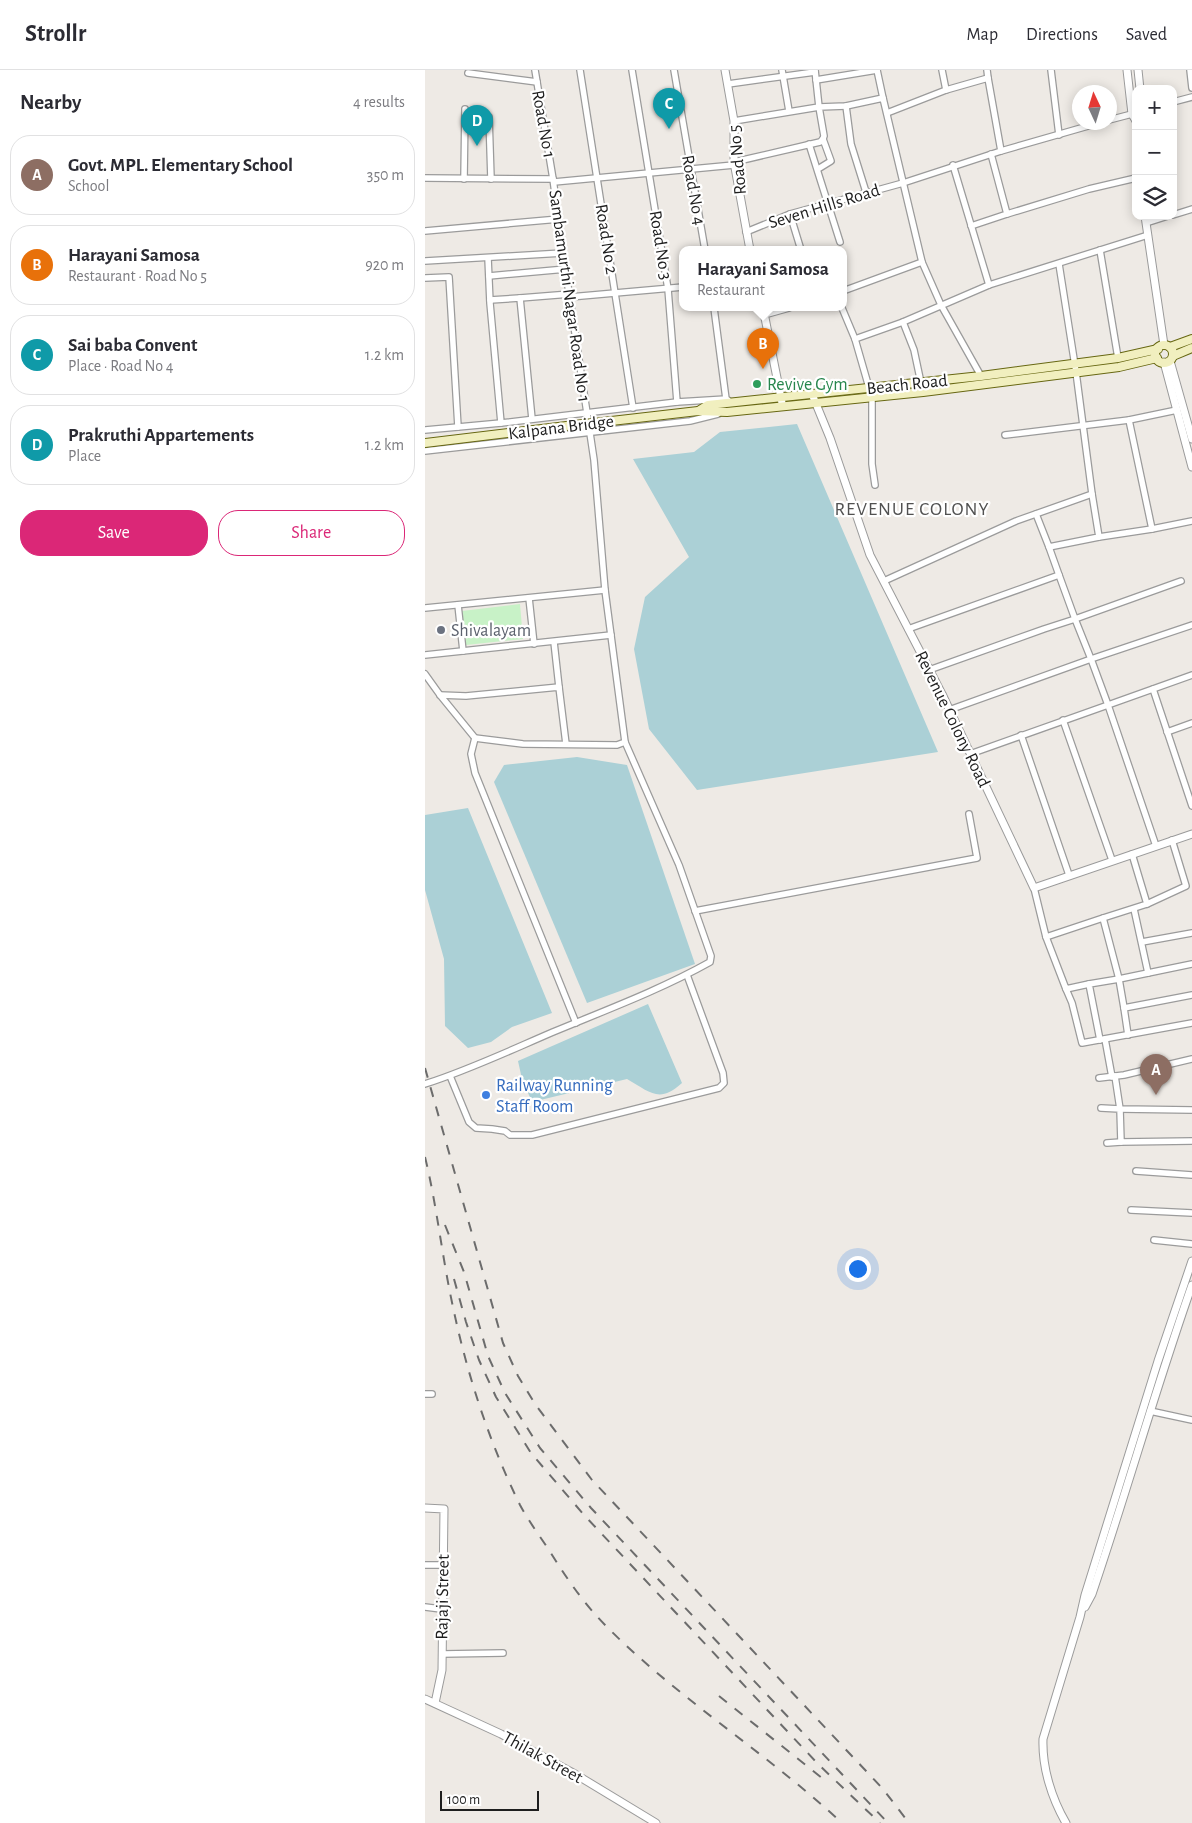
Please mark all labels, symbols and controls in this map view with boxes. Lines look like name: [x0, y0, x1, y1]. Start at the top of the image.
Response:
text: Strollr: [25, 22, 86, 46]
text: Map: [967, 26, 998, 44]
text: Directions: [1026, 26, 1098, 44]
text: Saved: [1126, 26, 1167, 44]
north arrow: [1072, 85, 1117, 130]
map controls: [1132, 85, 1177, 220]
button: +: [1132, 85, 1177, 130]
pin: C: [653, 88, 685, 129]
street label: Road No 1: [528, 89, 558, 160]
text: Nearby: [20, 92, 81, 113]
text: 4 results: [353, 94, 405, 110]
pin: D: [461, 105, 493, 146]
street label: Road No 5: [726, 124, 750, 196]
button: −: [1132, 130, 1177, 175]
street label: Road No 4: [678, 154, 708, 227]
text: Govt. MPL. Elementary School: [68, 156, 293, 175]
text: A: [32, 167, 42, 183]
text: 350 m: [367, 167, 404, 183]
button: layers: [1132, 175, 1177, 220]
text: School: [68, 178, 109, 194]
street label: Seven Hills Road: [767, 181, 882, 232]
street label: Sambamurthi Nagar Road No 1: [545, 189, 593, 403]
street label: Road No 2: [592, 203, 620, 275]
street label: Road No 3: [646, 209, 674, 281]
text: Harayani Samosa: [68, 246, 200, 265]
popup: [679, 246, 847, 311]
text: B: [32, 257, 42, 273]
text: 920 m: [365, 257, 404, 273]
text: Harayani Samosa: [697, 260, 829, 279]
text: Restaurant · Road No 5: [68, 268, 207, 284]
text: Restaurant: [697, 282, 765, 298]
pin: B: [747, 328, 779, 369]
text: Sai baba Convent: [68, 336, 197, 355]
text: C: [33, 347, 41, 363]
text: 1.2 km: [365, 347, 404, 363]
text: Place · Road No 4: [68, 358, 173, 374]
street label: Beach Road: [866, 372, 948, 398]
place label: Revive Gym: [767, 376, 848, 394]
marker: Revive Gym: [751, 378, 763, 390]
street label: Kalpana Bridge: [507, 413, 615, 443]
text: Prakruthi Appartements: [68, 426, 254, 445]
text: D: [32, 437, 42, 453]
text: 1.2 km: [365, 437, 404, 453]
text: Place: [68, 448, 101, 464]
district label: REVENUE COLONY: [835, 500, 989, 519]
button: Save: [20, 510, 208, 556]
button: Share: [218, 510, 405, 556]
place label: Shivalayam: [451, 622, 531, 640]
marker: Shivalayam: [435, 624, 447, 636]
street label: Revenue Colony Road: [911, 648, 993, 791]
pin: A: [1140, 1054, 1172, 1095]
place label: Railway Running Staff Room: [496, 1077, 613, 1116]
marker: Railway Running Staff Room: [480, 1089, 492, 1101]
your location: [845, 1256, 871, 1282]
street label: Rajaji Street: [433, 1554, 453, 1640]
street label: Thilak Street: [499, 1729, 586, 1787]
scale bar: [440, 1788, 539, 1811]
text: 100 m: [447, 1793, 480, 1807]

